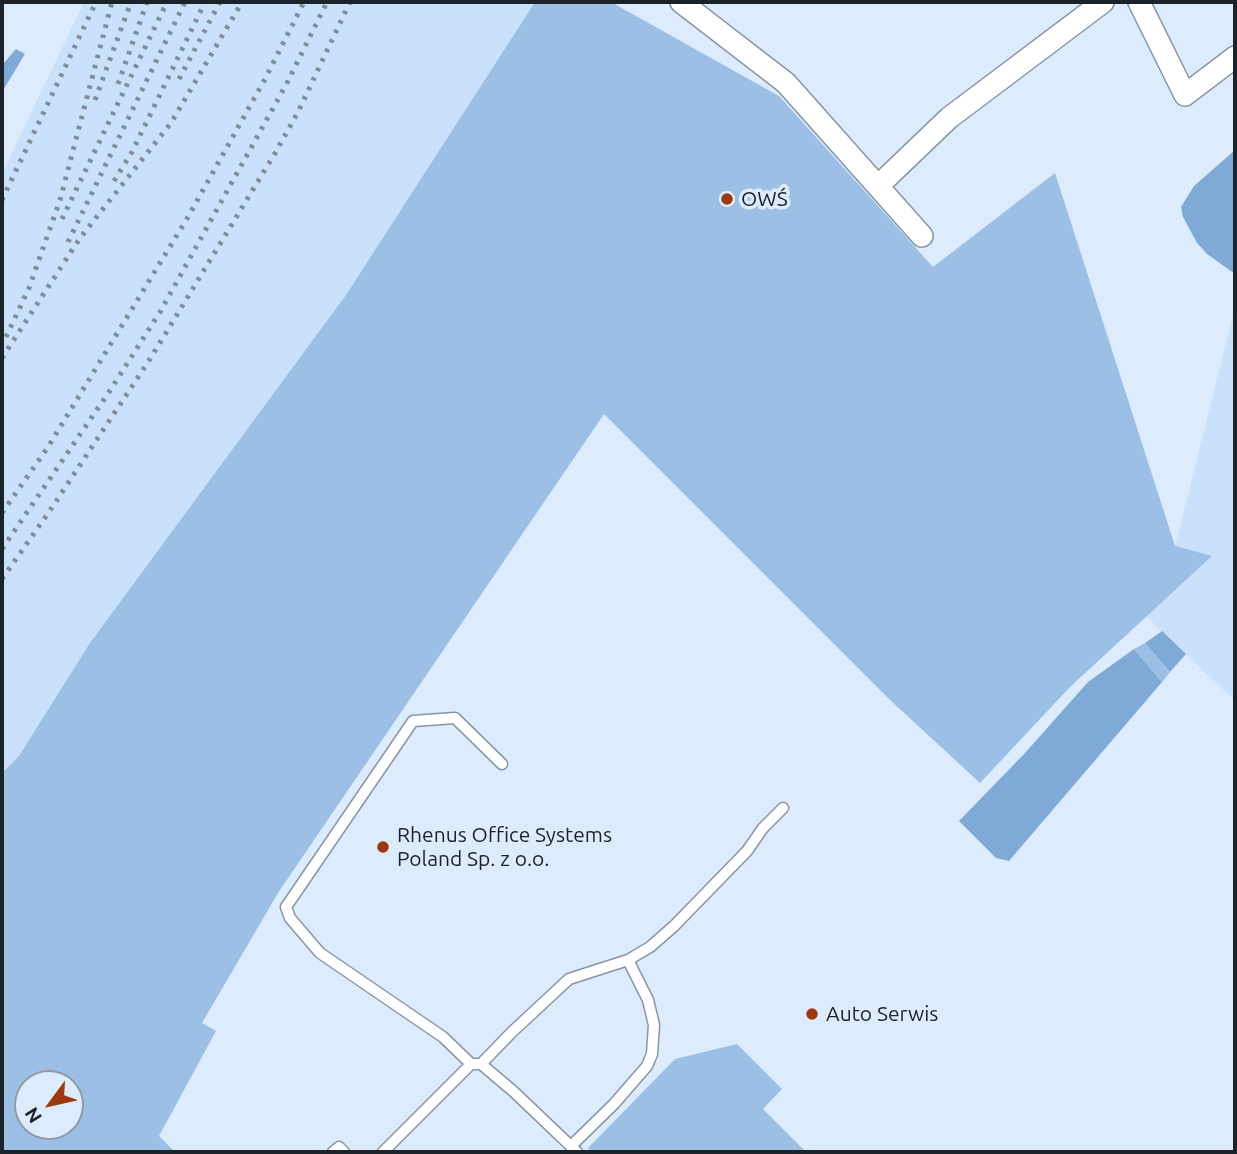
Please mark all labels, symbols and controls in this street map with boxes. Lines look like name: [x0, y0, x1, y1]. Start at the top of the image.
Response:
place label: OWŚ: [741, 186, 788, 212]
marker: OWŚ: [719, 191, 735, 207]
place label: Rhenus Office Systems Poland Sp. z o.o.: [397, 822, 612, 872]
marker: Rhenus Office Systems Poland Sp. z o.o.: [375, 839, 391, 855]
place label: Auto Serwis: [826, 1001, 938, 1027]
marker: Auto Serwis: [804, 1006, 820, 1022]
north arrow: [14, 1070, 84, 1140]
text: N: [20, 1103, 46, 1127]

